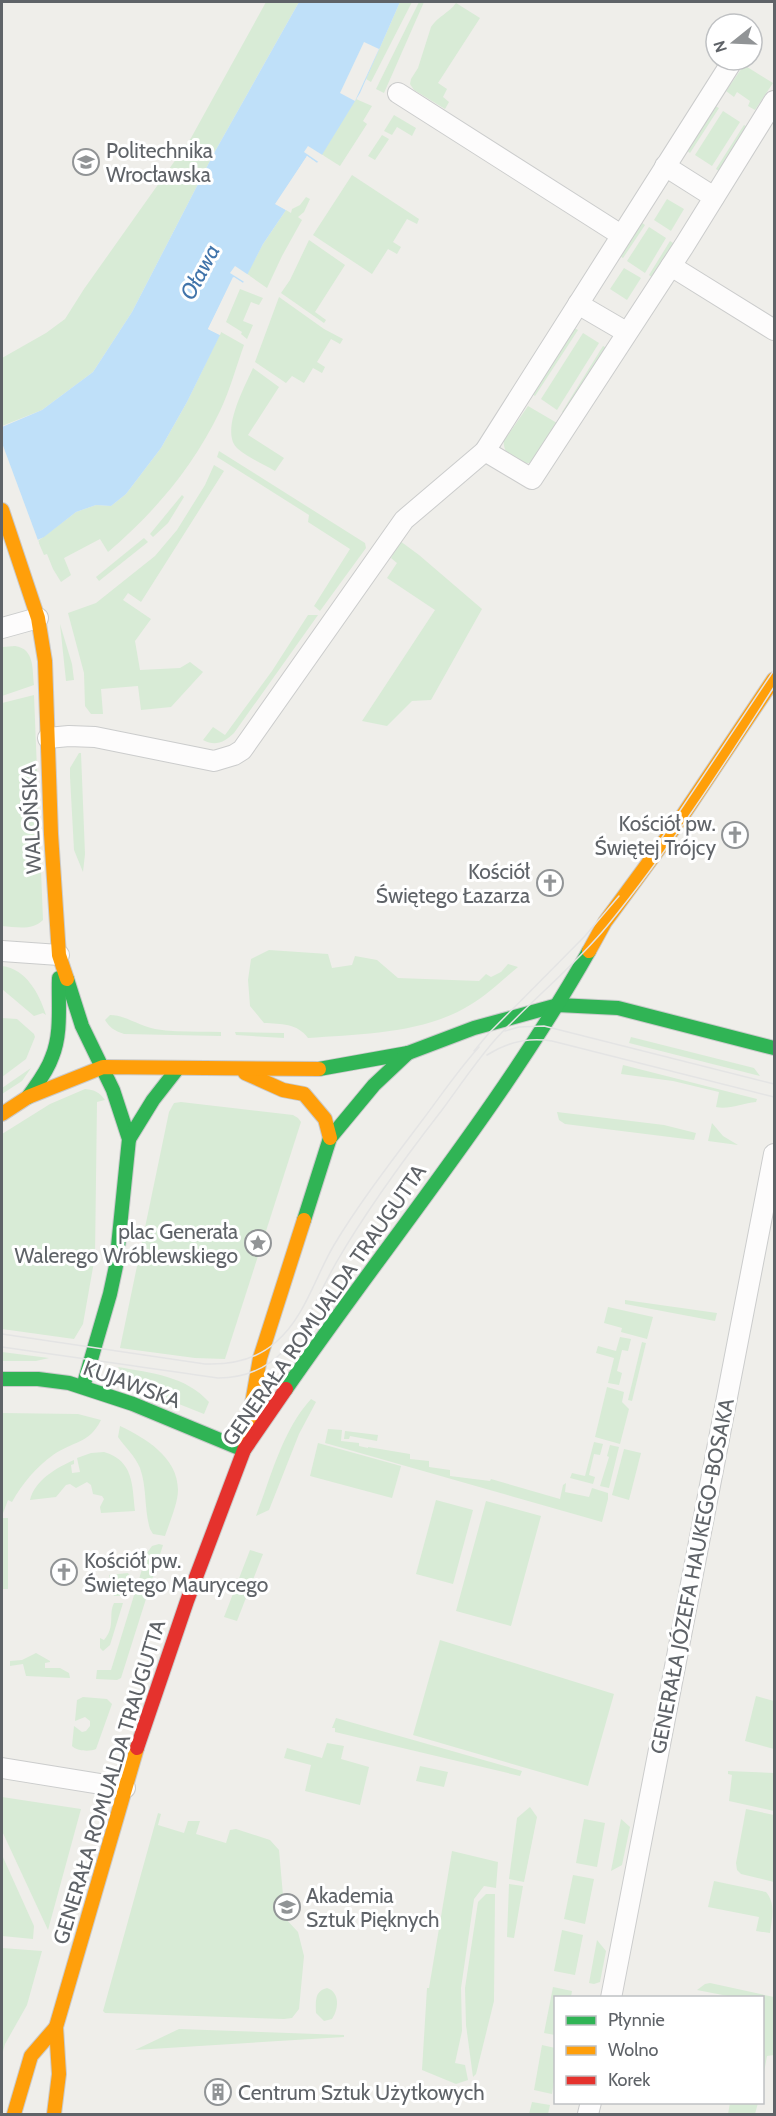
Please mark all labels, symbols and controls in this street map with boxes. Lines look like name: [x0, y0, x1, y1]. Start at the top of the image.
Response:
north arrow: [704, 12, 764, 72]
text: N: [709, 38, 731, 55]
place label: Politechnika Wrocławska: [106, 138, 213, 187]
school or university icon: Politechnika Wrocławska: [71, 147, 101, 177]
water label: Oława: [174, 240, 226, 304]
street label: WALOŃSKA: [16, 763, 46, 875]
place label: Kościół pw. Świętej Trójcy: [595, 811, 716, 861]
church icon: Kościół pw. Świętej Trójcy: [720, 820, 750, 850]
place label: Kościół Świętego Łazarza: [376, 859, 530, 908]
church icon: Kościół Świętego Łazarza: [535, 868, 565, 898]
street label: GENERAŁA ROMUALDA TRAUGUTTA: [217, 1159, 431, 1450]
place label: plac Generała Walerego Wróblewskiego: [15, 1219, 238, 1268]
place icon: plac Generała Walerego Wróblewskiego: [243, 1228, 273, 1258]
street label: KUJAWSKA: [80, 1355, 184, 1413]
street label: GENERAŁA JÓZEFA HAUKEGO-BOSAKA: [645, 1396, 739, 1756]
place label: Kościół pw. Świętego Maurycego: [84, 1548, 268, 1597]
church icon: Kościół pw. Świętego Maurycego: [49, 1557, 79, 1587]
street label: GENERAŁA ROMUALDA TRAUGUTTA: [48, 1617, 170, 1947]
place label: Akademia Sztuk Pięknych: [306, 1883, 439, 1932]
school or university icon: Akademia Sztuk Pięknych: [272, 1892, 302, 1922]
legend: [554, 1996, 764, 2104]
text: Płynnie: [608, 2009, 665, 2031]
text: Wolno: [608, 2039, 659, 2061]
text: Korek: [608, 2069, 651, 2091]
building icon: Centrum Sztuk Użytkowych: [203, 2077, 233, 2107]
place label: Centrum Sztuk Użytkowych: [238, 2080, 485, 2105]

